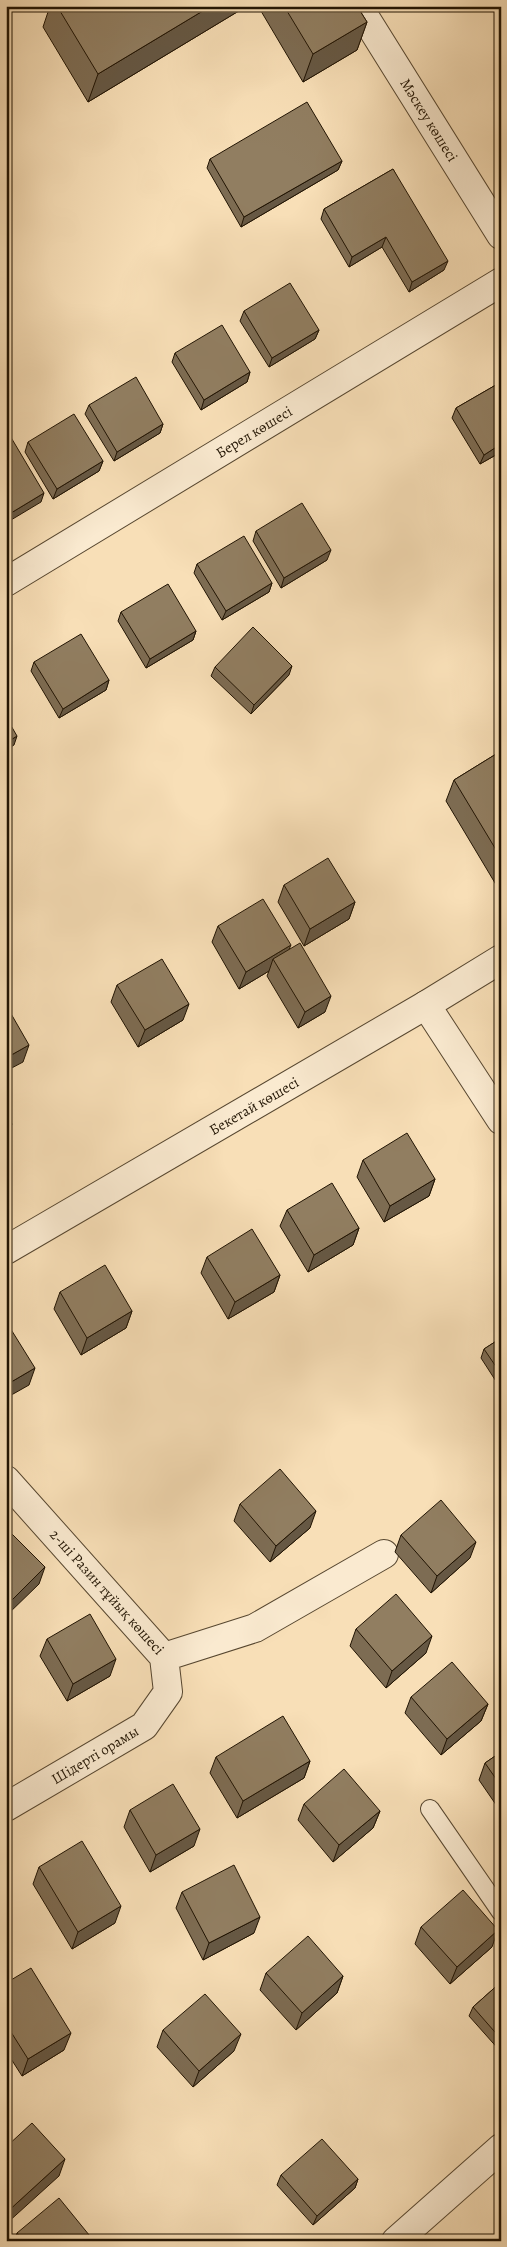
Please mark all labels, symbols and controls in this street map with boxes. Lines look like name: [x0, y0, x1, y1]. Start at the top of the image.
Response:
street label: Мәскеу көшесі: [395, 75, 463, 165]
street label: Берел көшесі: [212, 401, 296, 463]
street label: Бекетай көшесі: [206, 1072, 302, 1140]
street label: 2-ші Разин тұйық көшесі: [45, 1525, 169, 1659]
street label: Шідерті орамы: [48, 1721, 142, 1789]

